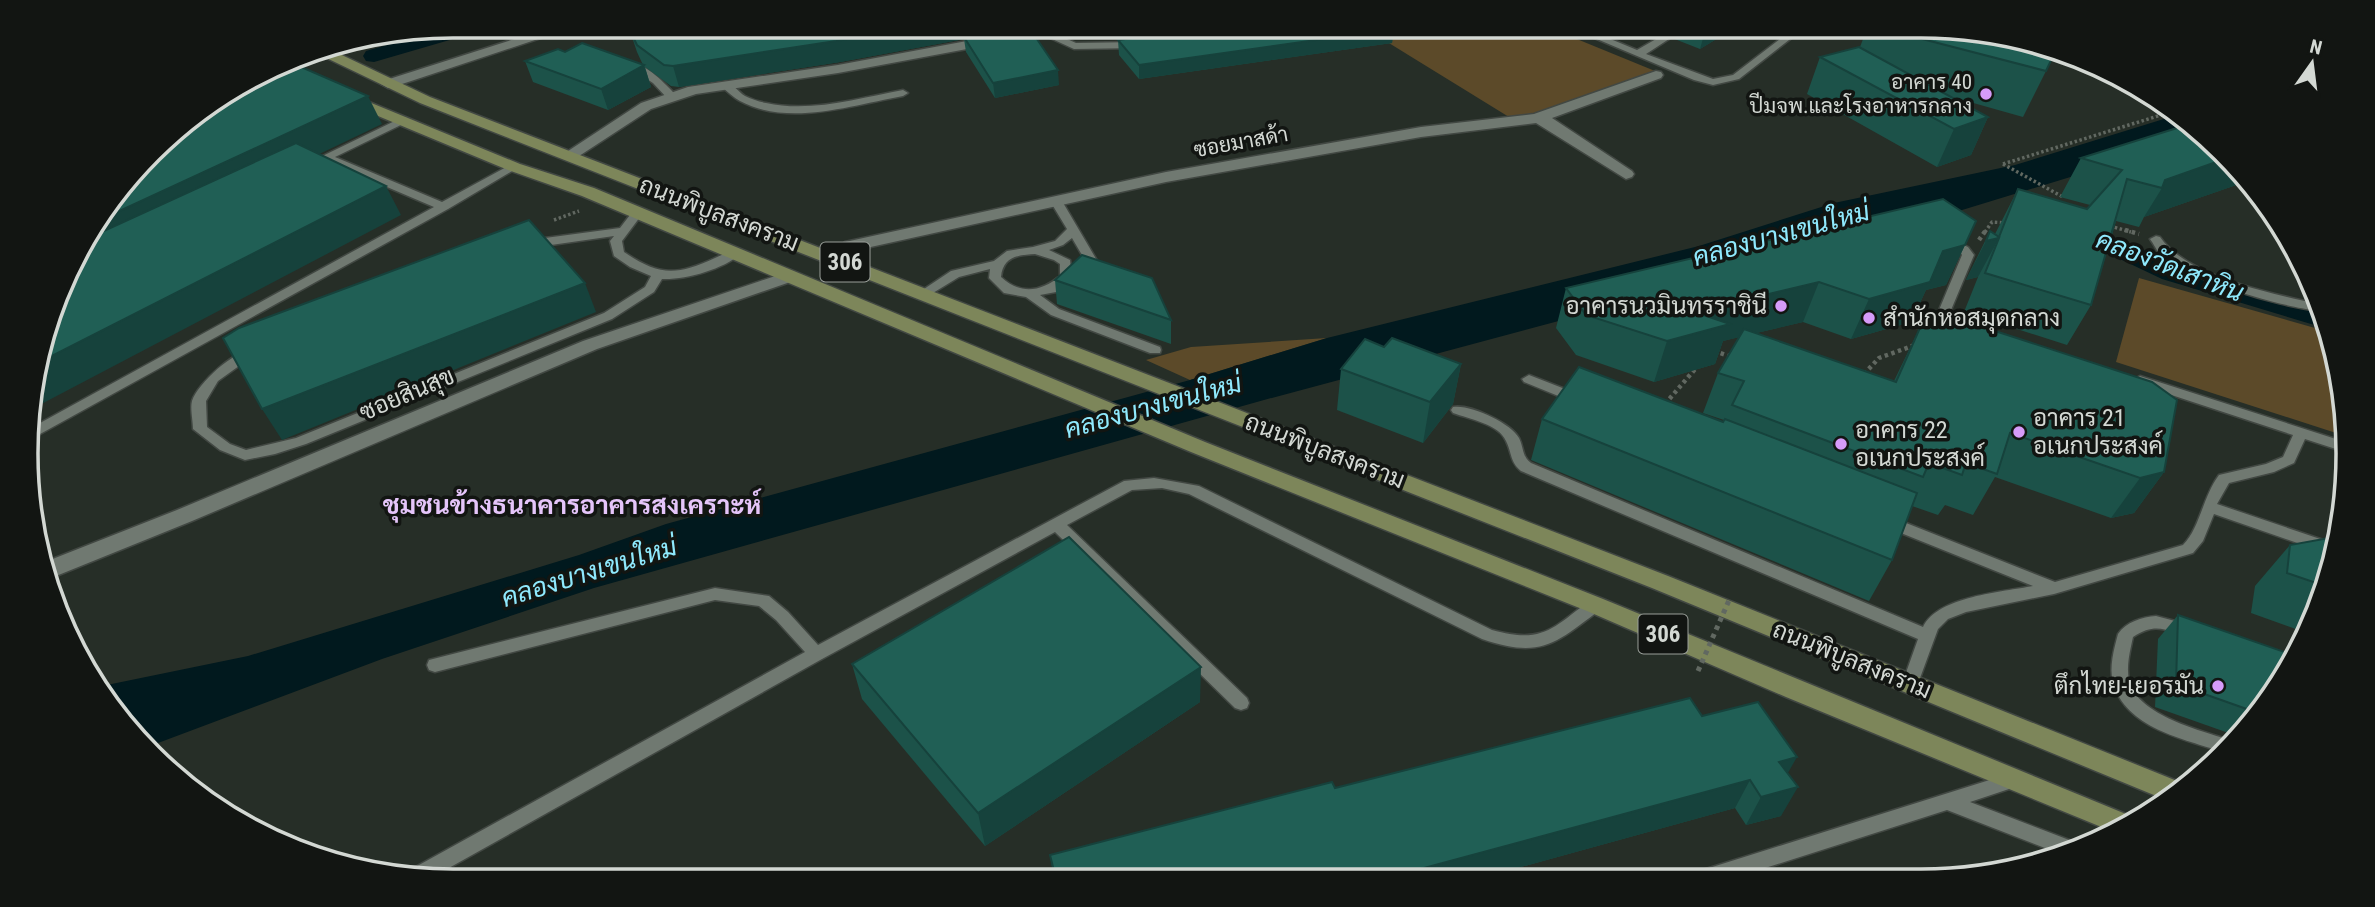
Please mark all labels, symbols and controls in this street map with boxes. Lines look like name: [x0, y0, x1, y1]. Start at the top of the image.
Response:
north arrow: [2277, 28, 2347, 98]
text: N: [2308, 34, 2324, 60]
place label: อาคาร 40 ปีมจพ.และโรงอาหารกลาง: [1749, 70, 1972, 118]
marker: อาคาร 40 ปีมจพ.และโรงอาหารกลาง: [1978, 86, 1994, 102]
street label: ซอยมาสด้า: [1192, 122, 1290, 162]
street label: ถนนพิบูลสงคราม: [634, 171, 803, 260]
water label: คลองบางเขนใหม่: [1689, 195, 1875, 272]
water label: คลองวัดเสาหิน: [2092, 223, 2249, 308]
road number: 306: [820, 243, 870, 282]
place label: อาคารนวมินทรราชินี: [1565, 291, 1767, 320]
marker: อาคารนวมินทรราชินี: [1773, 298, 1789, 314]
place label: สำนักหอสมุดกลาง: [1883, 304, 2060, 334]
marker: สำนักหอสมุดกลาง: [1861, 310, 1877, 326]
street label: ซอยสินสุข: [356, 362, 459, 428]
water label: คลองบางเขนใหม่: [1061, 367, 1247, 444]
place label: อาคาร 21 อเนกประสงค์: [2033, 404, 2163, 460]
street label: ถนนพิบูลสงคราม: [1240, 408, 1409, 497]
place label: อาคาร 22 อเนกประสงค์: [1855, 416, 1985, 472]
marker: อาคาร 21 อเนกประสงค์: [2011, 424, 2027, 440]
marker: อาคาร 22 อเนกประสงค์: [1833, 436, 1849, 452]
district label: ชุมชนข้างธนาคารอาคารสงเคราะห์: [383, 488, 762, 523]
water label: คลองบางเขนใหม่: [497, 530, 682, 613]
road number: 306: [1638, 614, 1688, 654]
street label: ถนนพิบูลสงคราม: [1768, 615, 1935, 707]
place label: ตึกไทย-เยอรมัน: [2054, 670, 2204, 700]
marker: ตึกไทย-เยอรมัน: [2210, 678, 2226, 694]

